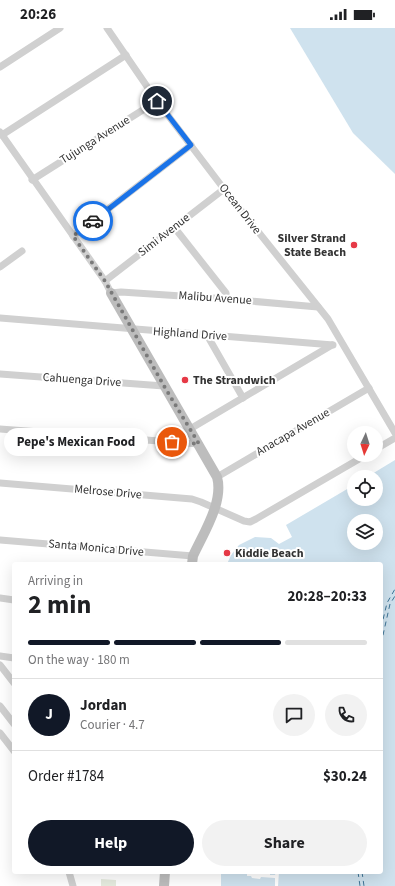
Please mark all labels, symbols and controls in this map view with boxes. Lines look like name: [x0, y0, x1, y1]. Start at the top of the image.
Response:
text: 20:26: [20, 4, 56, 25]
pin: [140, 84, 174, 118]
icon: home: [146, 90, 168, 112]
street label: Tujunga Avenue: [57, 112, 133, 168]
street label: Ocean Drive: [215, 180, 265, 238]
courier: [73, 201, 113, 241]
street label: Simi Avenue: [134, 209, 194, 261]
icon: car: [82, 210, 104, 232]
place label: Silver Strand State Beach: [278, 230, 346, 261]
marker: Silver Strand State Beach: [349, 240, 359, 250]
street label: Malibu Avenue: [178, 287, 252, 309]
street label: Highland Drive: [152, 323, 228, 345]
street label: Cahuenga Drive: [42, 369, 122, 391]
place label: The Strandwich: [193, 372, 276, 389]
marker: The Strandwich: [180, 375, 190, 385]
street label: Anacapa Avenue: [253, 404, 333, 460]
pin: [155, 425, 189, 459]
north arrow: [347, 426, 383, 462]
map controls: [347, 426, 383, 550]
callout: Pepe's Mexican Food: [4, 428, 148, 456]
icon: bag: [161, 431, 183, 453]
text: Pepe's Mexican Food: [17, 433, 135, 451]
button: locate: [347, 470, 383, 506]
street label: Melrose Drive: [74, 481, 142, 503]
button: layers: [347, 514, 383, 550]
street label: Santa Monica Drive: [48, 535, 145, 561]
place label: Kiddie Beach: [235, 545, 304, 562]
marker: Kiddie Beach: [222, 548, 232, 558]
text: Arriving in: [28, 572, 83, 590]
text: 2 min: [28, 586, 91, 623]
text: 20:28–20:33: [287, 586, 367, 607]
text: On the way · 180 m: [28, 651, 130, 669]
button: chat: [273, 694, 315, 736]
button: phone: [325, 694, 367, 736]
text: Jordan: [80, 695, 127, 716]
text: J: [45, 704, 53, 725]
text: Courier · 4.7: [80, 716, 145, 734]
text: Order #1784: [28, 766, 104, 787]
text: $30.24: [323, 766, 367, 787]
button: Help: [28, 820, 194, 866]
button: Share: [202, 820, 367, 866]

